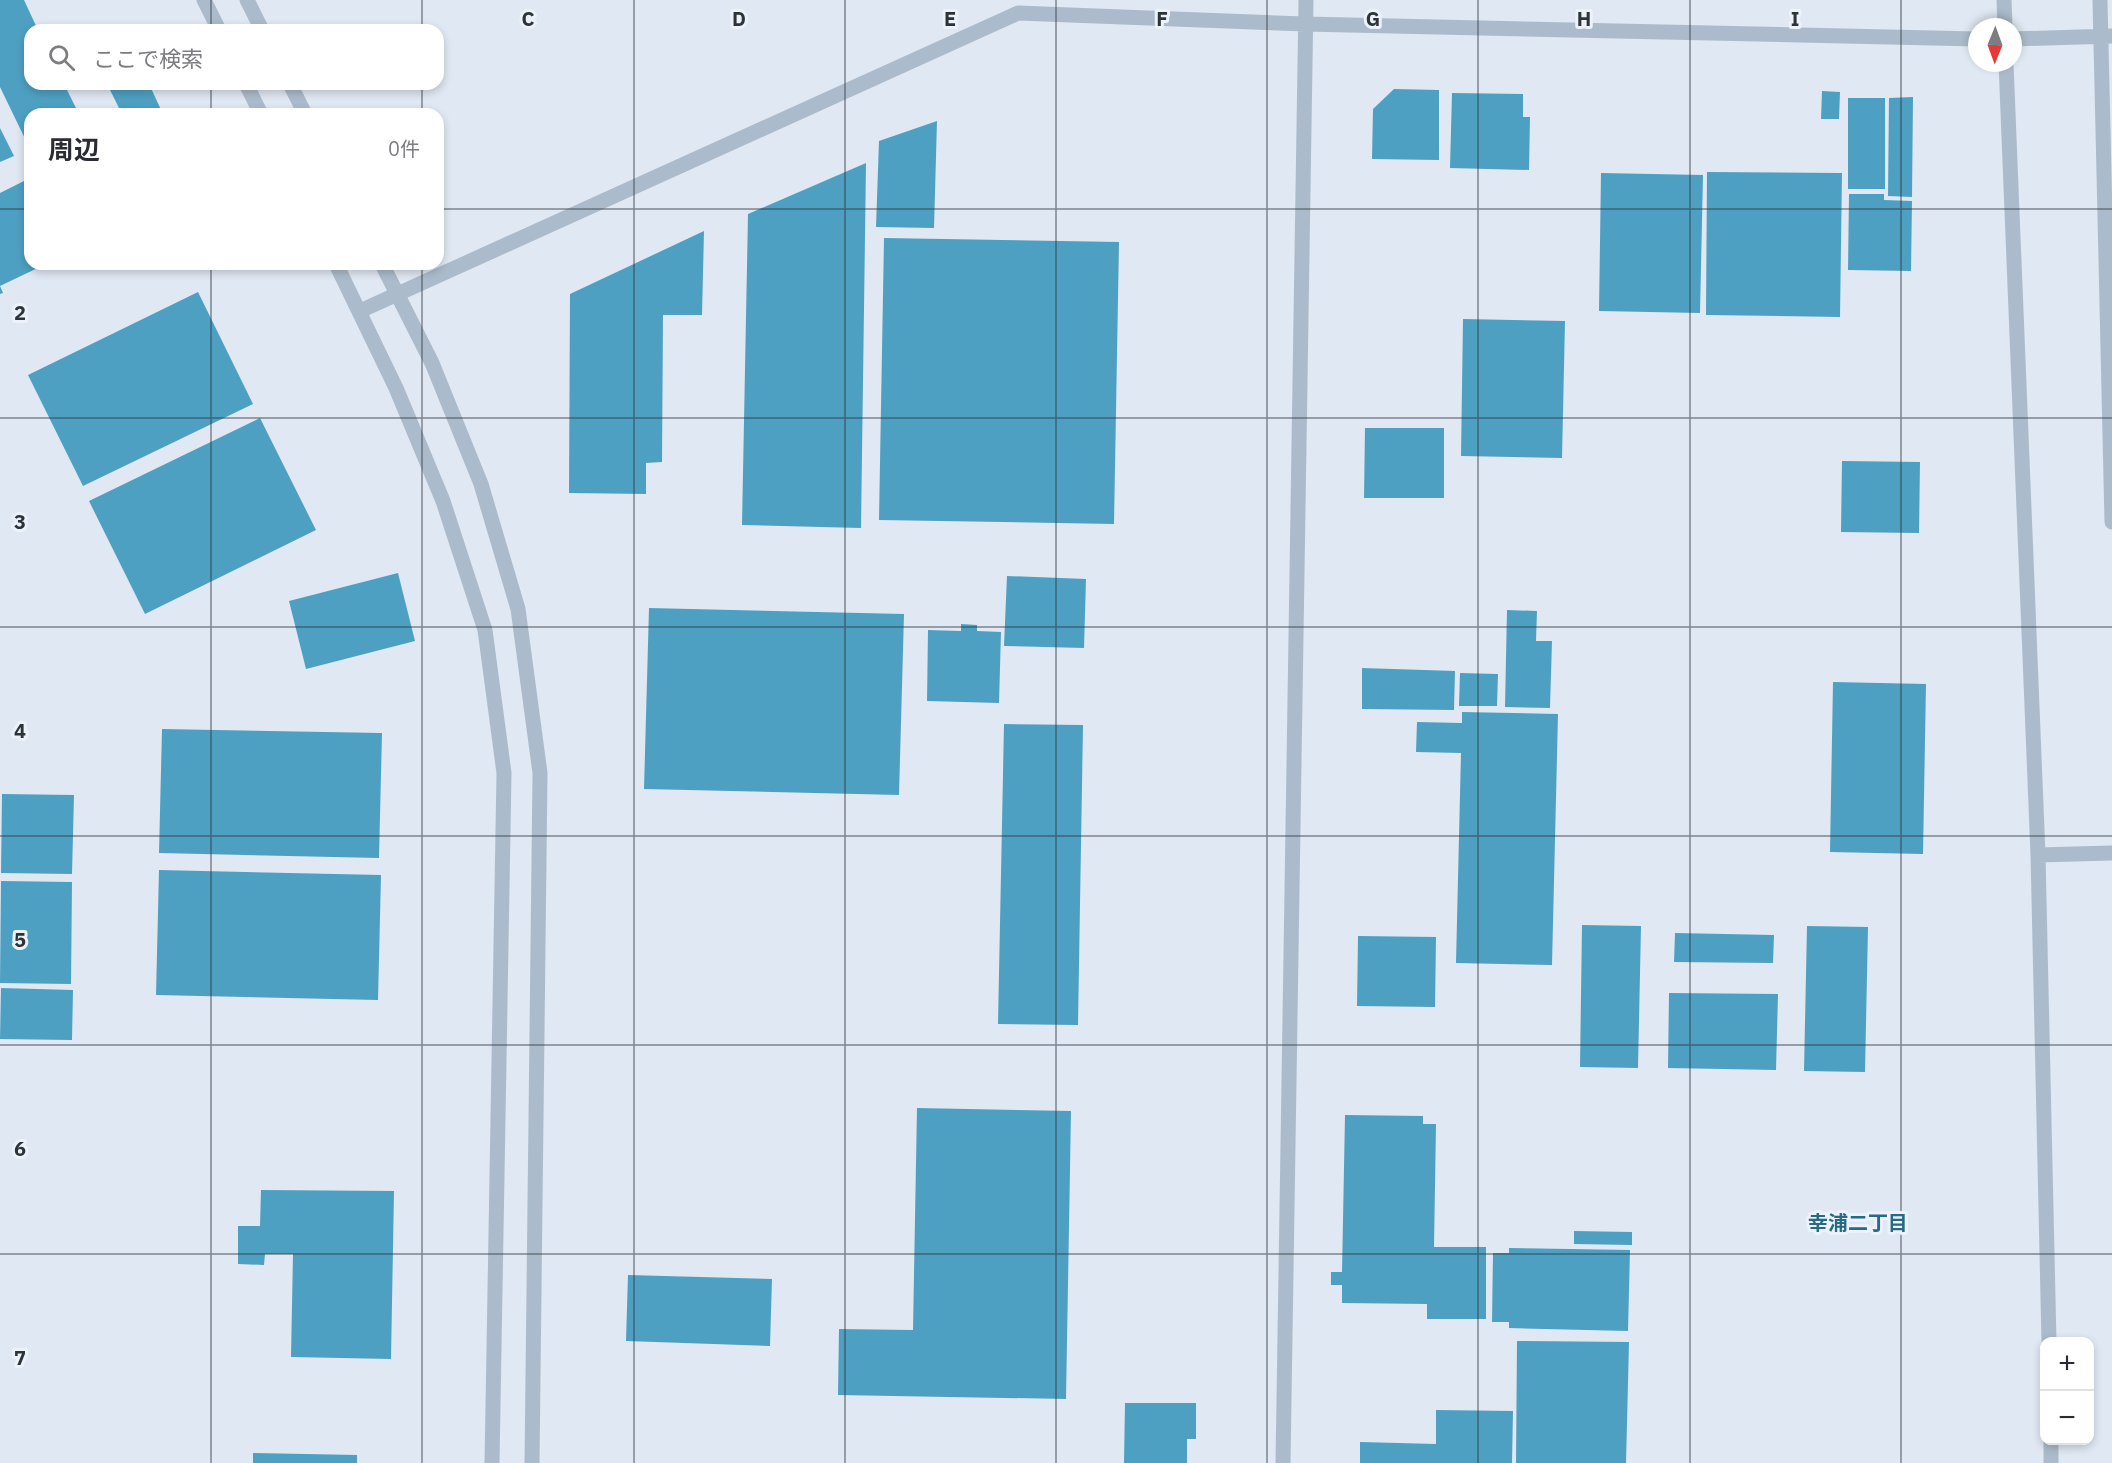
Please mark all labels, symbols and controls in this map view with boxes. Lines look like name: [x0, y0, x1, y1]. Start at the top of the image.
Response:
text: C: [521, 5, 535, 32]
text: D: [732, 5, 746, 32]
text: E: [944, 5, 956, 32]
text: F: [1156, 5, 1168, 32]
text: G: [1366, 5, 1380, 32]
text: H: [1577, 5, 1591, 32]
text: I: [1791, 5, 1799, 32]
north arrow: [1968, 18, 2022, 72]
search box: [24, 24, 444, 90]
icon: search: [45, 41, 78, 74]
text: ここで検索: [93, 44, 203, 73]
text: 周辺: [48, 132, 100, 166]
text: 0件: [388, 135, 420, 162]
text: 2: [14, 299, 26, 326]
text: 3: [14, 508, 26, 535]
text: 4: [14, 717, 26, 744]
text: 5: [14, 926, 26, 953]
text: 6: [14, 1135, 26, 1162]
district label: 幸浦二丁目: [1808, 1209, 1908, 1236]
map controls: [2040, 1337, 2094, 1445]
button: +: [2040, 1337, 2094, 1391]
text: 7: [14, 1344, 26, 1371]
button: −: [2040, 1391, 2094, 1445]

